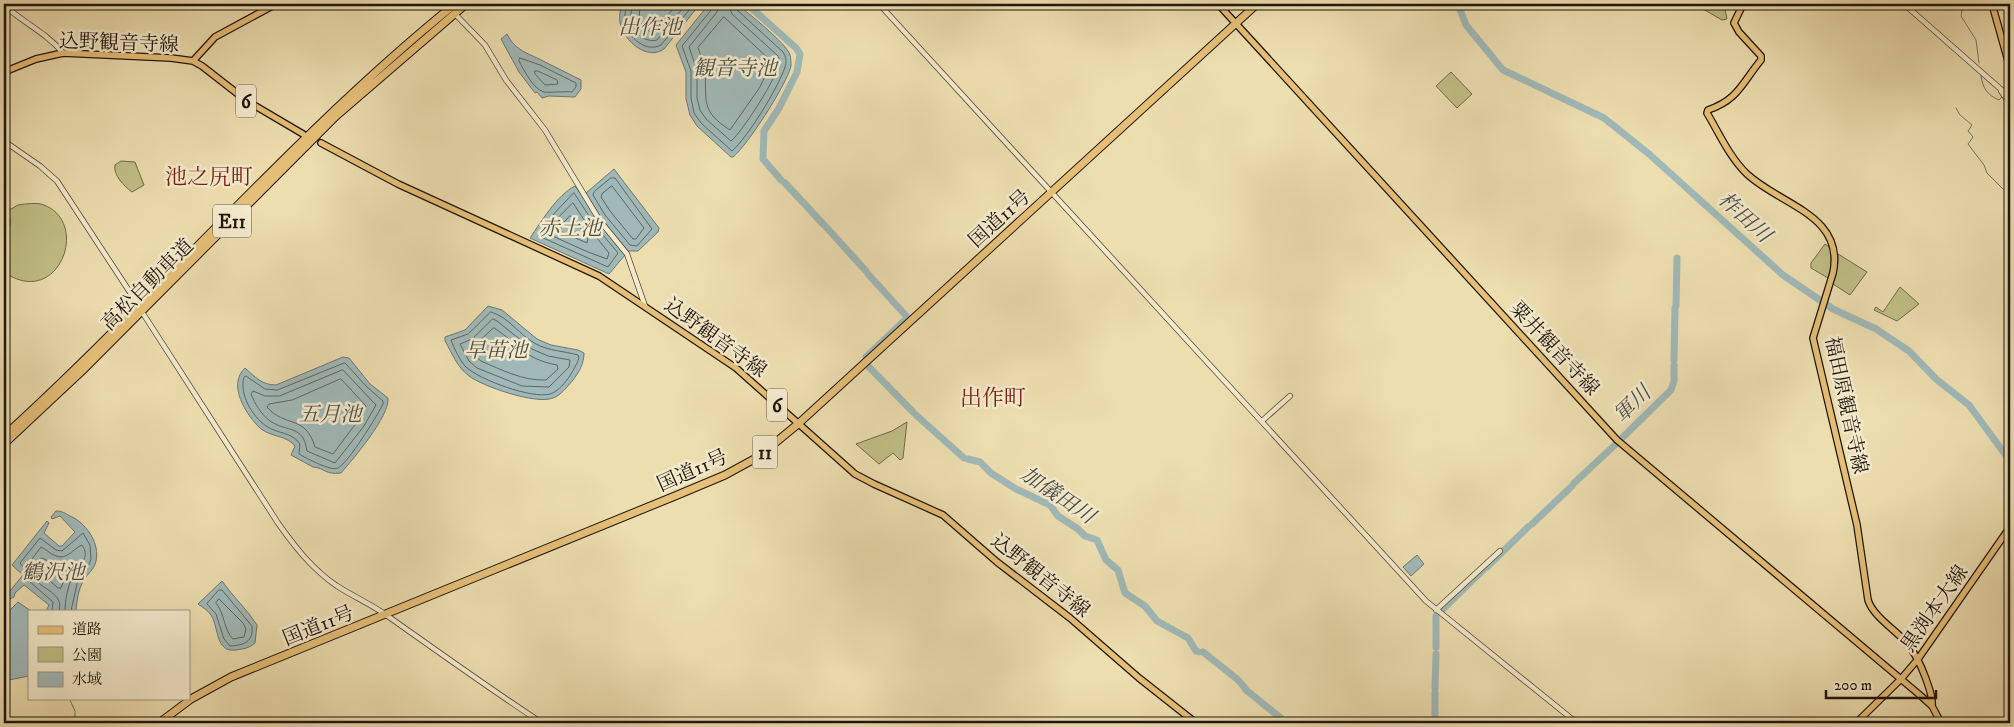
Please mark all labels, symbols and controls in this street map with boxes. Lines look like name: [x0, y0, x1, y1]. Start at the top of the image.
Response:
water label: 出作池: [619, 15, 683, 41]
street label: 込野観音寺線: [59, 29, 179, 58]
water label: 観音寺池: [693, 56, 779, 82]
road number: 6: [236, 84, 256, 118]
district label: 池之尻町: [165, 164, 253, 191]
street label: 国道11号: [964, 185, 1036, 253]
water label: 柞田川: [1712, 187, 1778, 250]
road number: E11: [213, 205, 251, 238]
water label: 赤土池: [539, 216, 603, 242]
street label: 高松自動車道: [97, 234, 199, 336]
street label: 込野観音寺線: [659, 293, 771, 384]
street label: 粟井観音寺線: [1504, 297, 1604, 401]
street label: 福田原観音寺線: [1819, 334, 1872, 476]
water label: 早苗池: [465, 338, 529, 364]
water label: 軍川: [1609, 379, 1658, 429]
district label: 出作町: [960, 385, 1026, 412]
road number: 6: [767, 388, 787, 422]
water label: 五月池: [299, 402, 363, 428]
road number: 11: [752, 436, 778, 468]
street label: 国道11号: [653, 445, 732, 498]
water label: 加儀田川: [1015, 462, 1101, 531]
street label: 込野観音寺線: [986, 529, 1095, 624]
water label: 鶴沢池: [22, 560, 86, 586]
street label: 黒渕本大線: [1896, 561, 1974, 657]
street label: 国道11号: [279, 601, 358, 652]
legend: [28, 610, 190, 700]
text: 道路: [72, 620, 102, 639]
text: 公園: [72, 646, 102, 665]
scale bar: [1826, 667, 1936, 699]
text: 水域: [72, 670, 102, 689]
text: 200 m: [1834, 676, 1872, 695]

